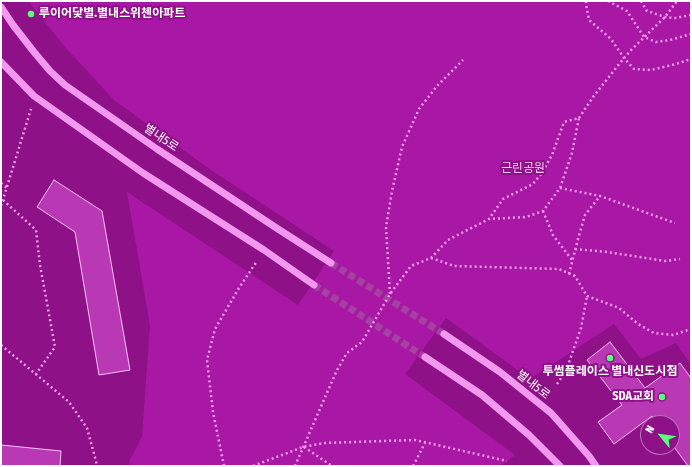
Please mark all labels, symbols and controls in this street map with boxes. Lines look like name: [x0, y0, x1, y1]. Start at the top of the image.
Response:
place label: 루이어닻별.별내스위첸아파트: [39, 7, 185, 21]
marker: 루이어닻별.별내스위첸아파트: [26, 9, 36, 19]
street label: 별내5로: [141, 121, 181, 155]
park label: 근린공원: [501, 162, 545, 176]
marker: 투썸플레이스 별내신도시점: [605, 353, 615, 363]
place label: 투썸플레이스 별내신도시점: [543, 365, 677, 379]
street label: 별내5로: [513, 367, 553, 403]
place label: SDA교회: [612, 390, 654, 404]
marker: SDA교회: [657, 392, 667, 402]
north arrow: [640, 415, 680, 455]
text: N: [643, 423, 657, 435]

